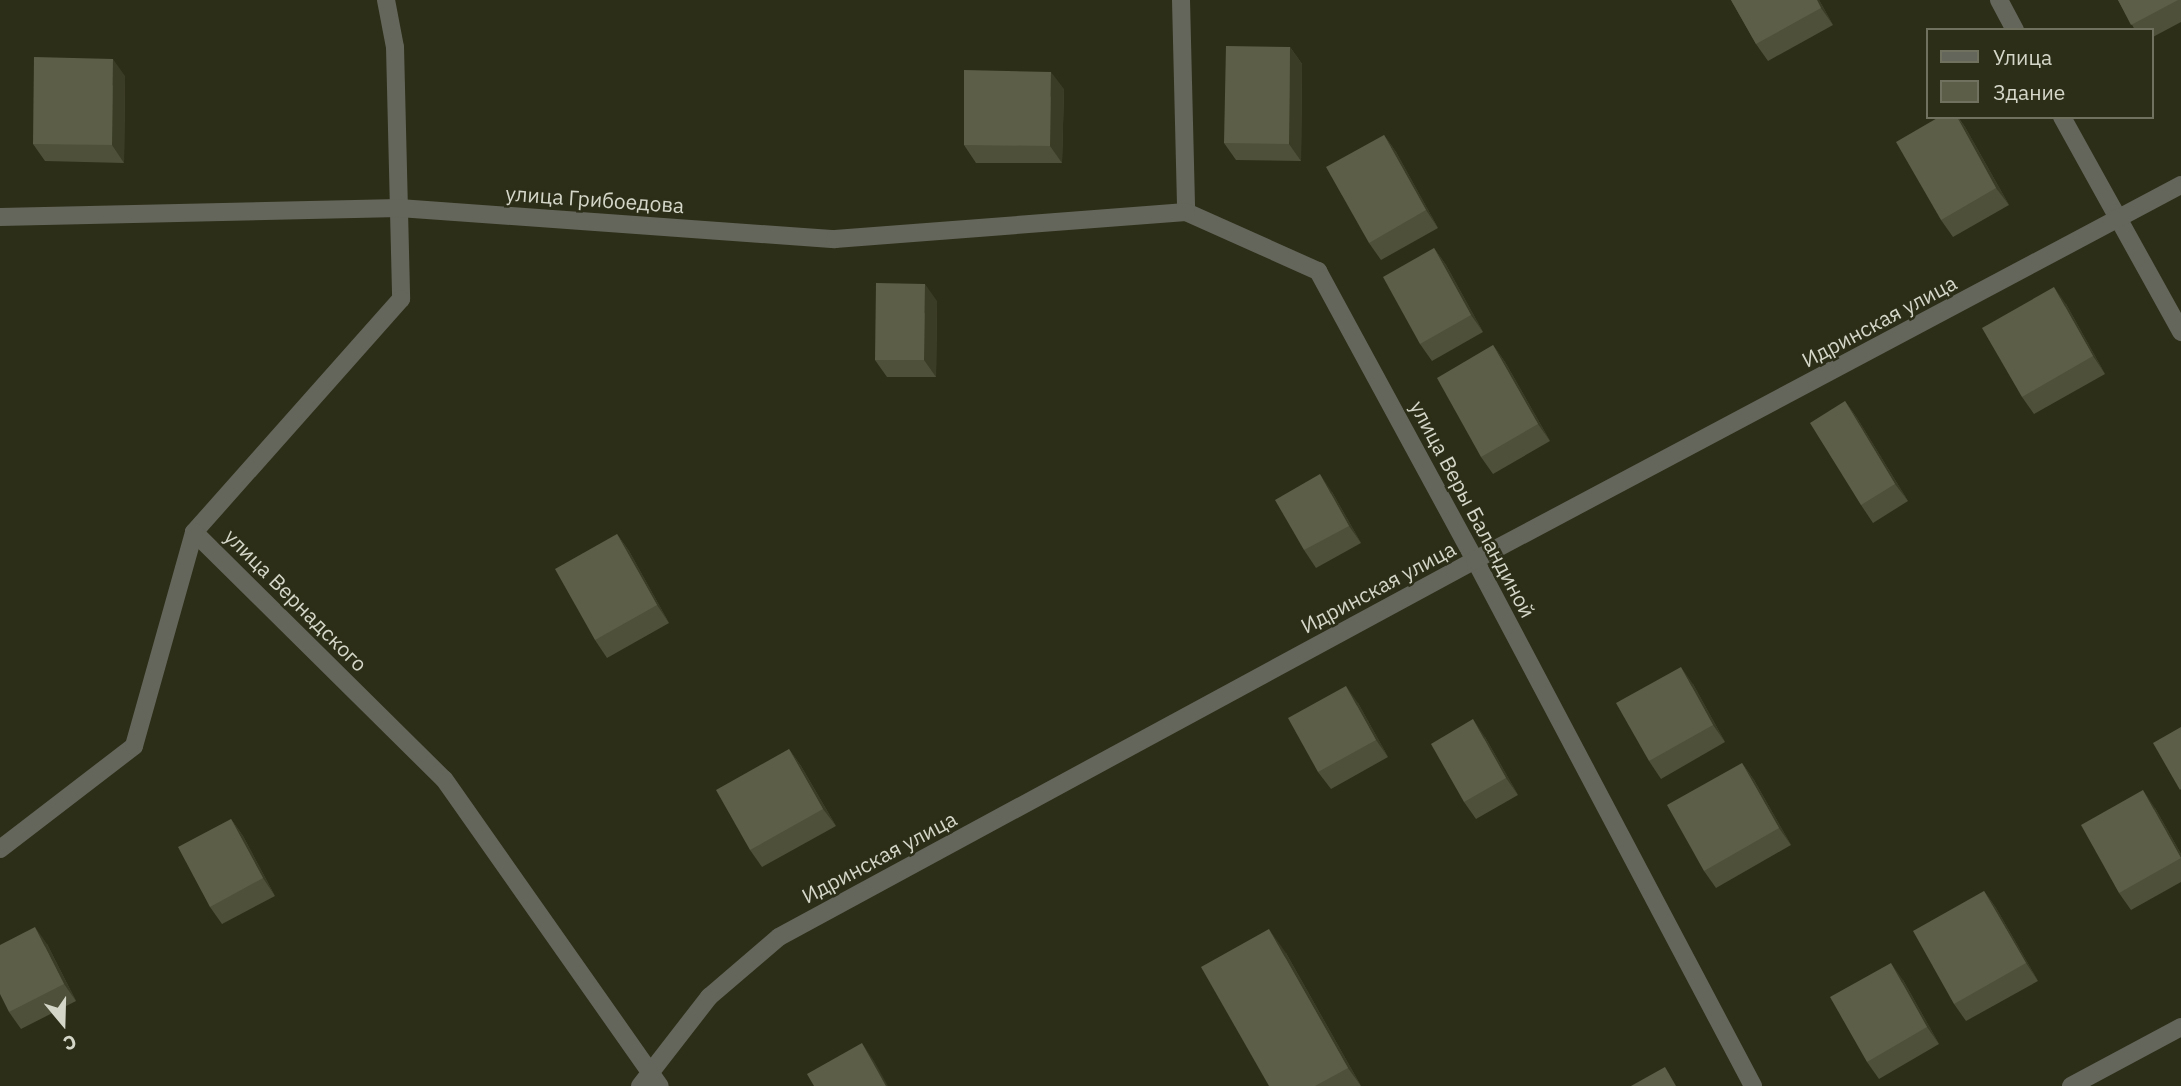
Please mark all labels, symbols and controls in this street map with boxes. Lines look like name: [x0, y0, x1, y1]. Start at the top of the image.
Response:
legend: [1926, 28, 2153, 119]
text: Улица: [1993, 43, 2052, 71]
text: Здание: [1993, 78, 2065, 106]
street label: улица Грибоедова: [505, 180, 685, 218]
street label: Идринская улица: [1797, 270, 1961, 372]
street label: улица Веры Баландиной: [1405, 396, 1541, 622]
street label: улица Вернадского: [220, 524, 372, 676]
street label: Идринская улица: [1296, 536, 1460, 638]
street label: Идринская улица: [797, 806, 961, 908]
north arrow: [28, 988, 98, 1058]
text: С: [60, 1029, 80, 1056]

